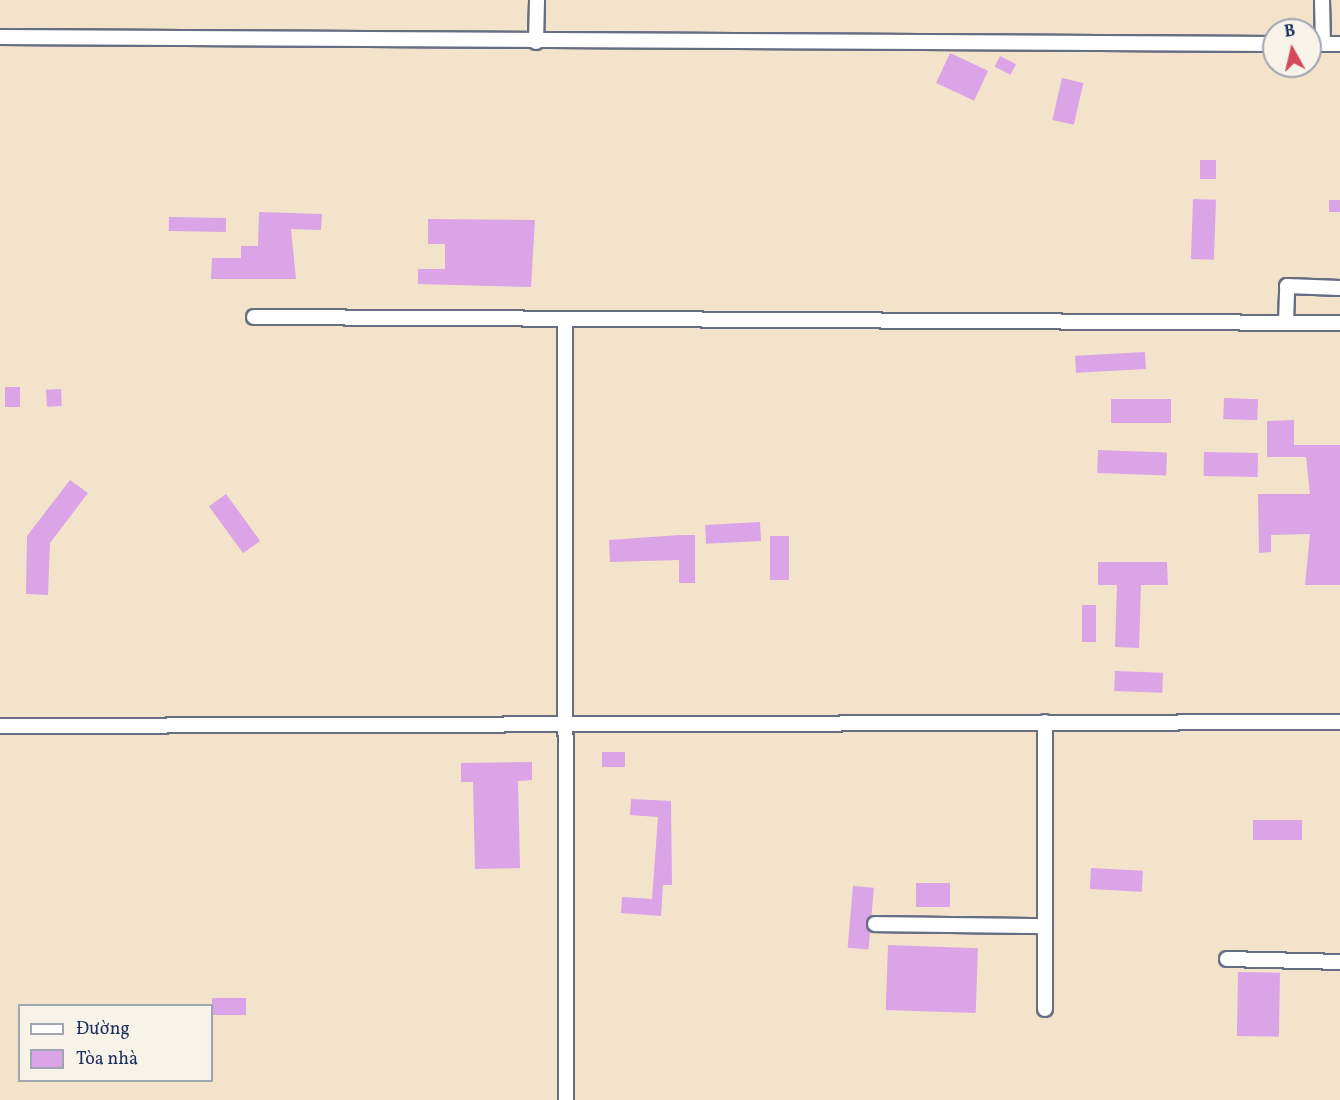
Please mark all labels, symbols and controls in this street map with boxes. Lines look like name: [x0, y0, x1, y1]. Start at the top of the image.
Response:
north arrow: [1262, 18, 1322, 78]
text: B: [1283, 21, 1297, 44]
legend: [18, 1004, 213, 1082]
text: Đường: [76, 1017, 130, 1042]
text: Tòa nhà: [76, 1047, 138, 1072]

